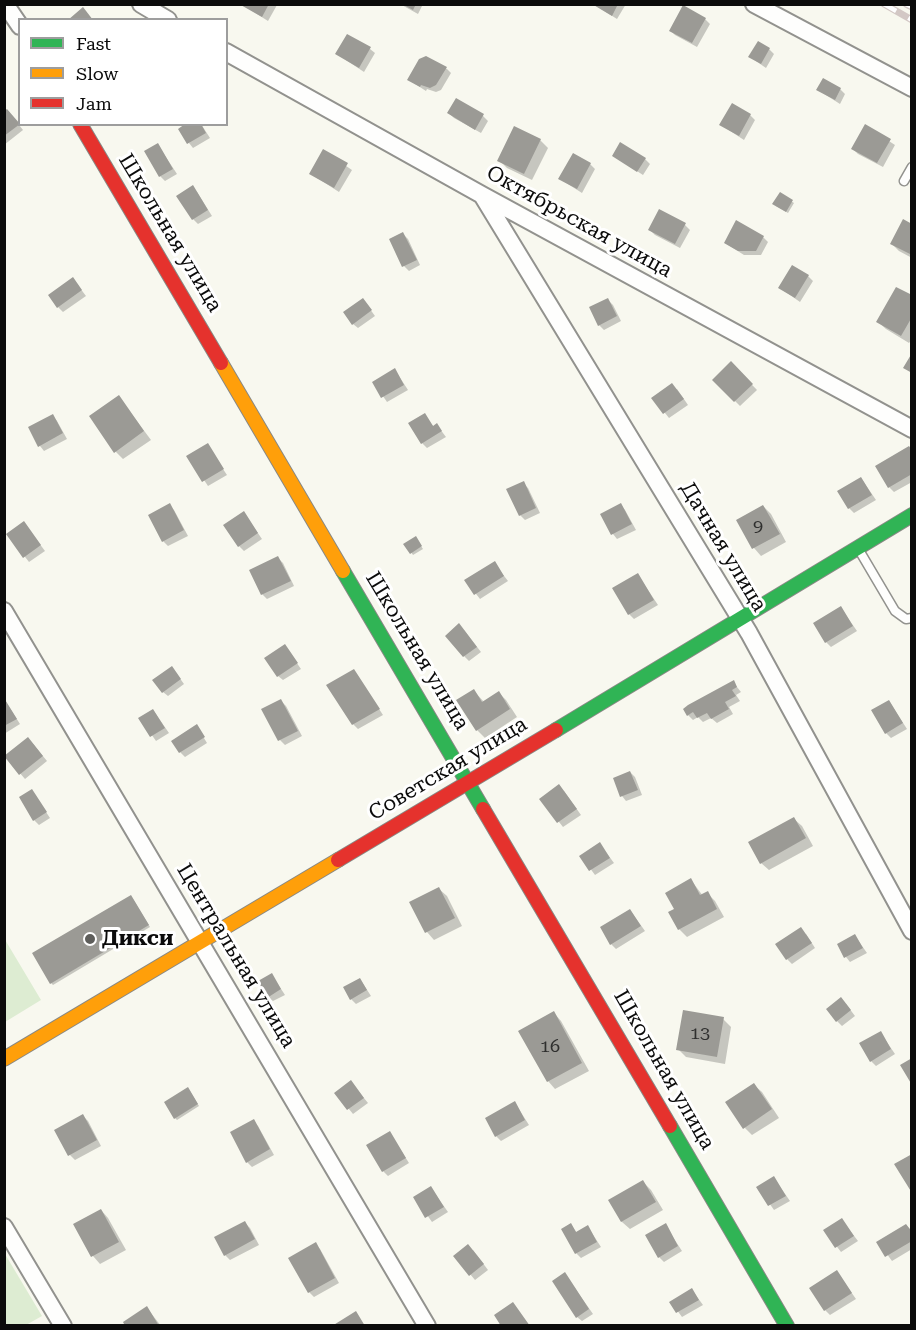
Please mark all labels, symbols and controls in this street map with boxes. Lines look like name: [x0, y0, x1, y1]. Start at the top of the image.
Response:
legend: [18, 18, 228, 126]
text: Fast: [76, 33, 111, 54]
text: Slow: [76, 63, 118, 84]
text: Jam: [76, 93, 112, 114]
street label: Школьная улица: [113, 149, 227, 317]
street label: Октябрьская улица: [482, 160, 676, 284]
street label: Дачная улица: [674, 478, 772, 616]
house number: 9: [753, 516, 763, 538]
street label: Школьная улица: [360, 567, 474, 735]
street label: Советская улица: [364, 712, 532, 826]
street label: Центральная улица: [171, 859, 301, 1053]
place label: Дикси: [102, 926, 173, 952]
marker: Дикси: [83, 932, 97, 946]
street label: Школьная улица: [608, 986, 720, 1154]
house number: 13: [690, 1023, 710, 1045]
house number: 16: [540, 1036, 560, 1058]

